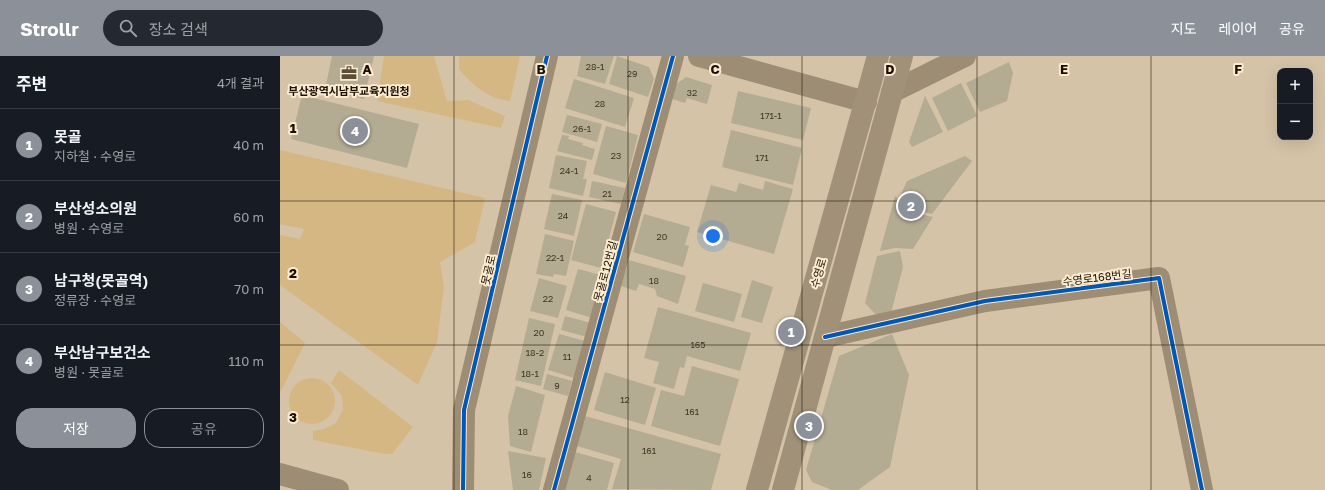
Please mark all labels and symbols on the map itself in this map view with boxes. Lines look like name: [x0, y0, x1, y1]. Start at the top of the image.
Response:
text: A: [362, 61, 372, 77]
text: B: [536, 61, 546, 77]
house number: 28-1: [586, 61, 605, 72]
text: C: [710, 61, 720, 77]
text: D: [885, 61, 895, 77]
text: E: [1060, 61, 1068, 77]
text: F: [1234, 61, 1242, 77]
office icon: 부산광역시남부교육지원청: [340, 64, 358, 82]
house number: 29: [627, 68, 637, 79]
place label: 부산광역시남부교육지원청: [288, 84, 410, 97]
house number: 32: [687, 87, 697, 98]
house number: 28: [595, 98, 605, 109]
house number: 171-1: [760, 110, 782, 121]
pin: 4: [342, 116, 368, 146]
text: 1: [290, 120, 297, 136]
house number: 26-1: [573, 123, 592, 134]
house number: 23: [611, 150, 621, 161]
house number: 171: [755, 152, 769, 163]
house number: 24-1: [560, 165, 579, 176]
house number: 21: [602, 188, 612, 199]
pin: 2: [898, 191, 924, 221]
house number: 24: [558, 210, 569, 221]
your location: [703, 226, 723, 246]
house number: 20: [657, 231, 668, 242]
street label: 못골로12번길: [591, 239, 619, 303]
house number: 22-1: [546, 252, 565, 263]
street label: 못골로: [478, 254, 498, 286]
street label: 수영로: [808, 257, 828, 289]
text: 2: [289, 265, 297, 281]
street label: 수영로168번길: [1062, 266, 1132, 288]
house number: 18: [649, 275, 659, 286]
house number: 22: [543, 293, 553, 304]
pin: 1: [778, 317, 804, 347]
house number: 20: [534, 327, 545, 338]
house number: 165: [690, 339, 706, 350]
house number: 18-2: [526, 347, 544, 358]
house number: 11: [563, 351, 572, 362]
house number: 18-1: [521, 368, 539, 379]
house number: 9: [554, 380, 560, 391]
house number: 12: [620, 394, 630, 405]
house number: 161: [685, 406, 700, 417]
text: 3: [289, 409, 297, 425]
pin: 3: [796, 411, 822, 441]
house number: 18: [518, 426, 528, 437]
house number: 161: [642, 445, 657, 456]
house number: 16: [522, 469, 532, 480]
house number: 4: [586, 472, 592, 483]

